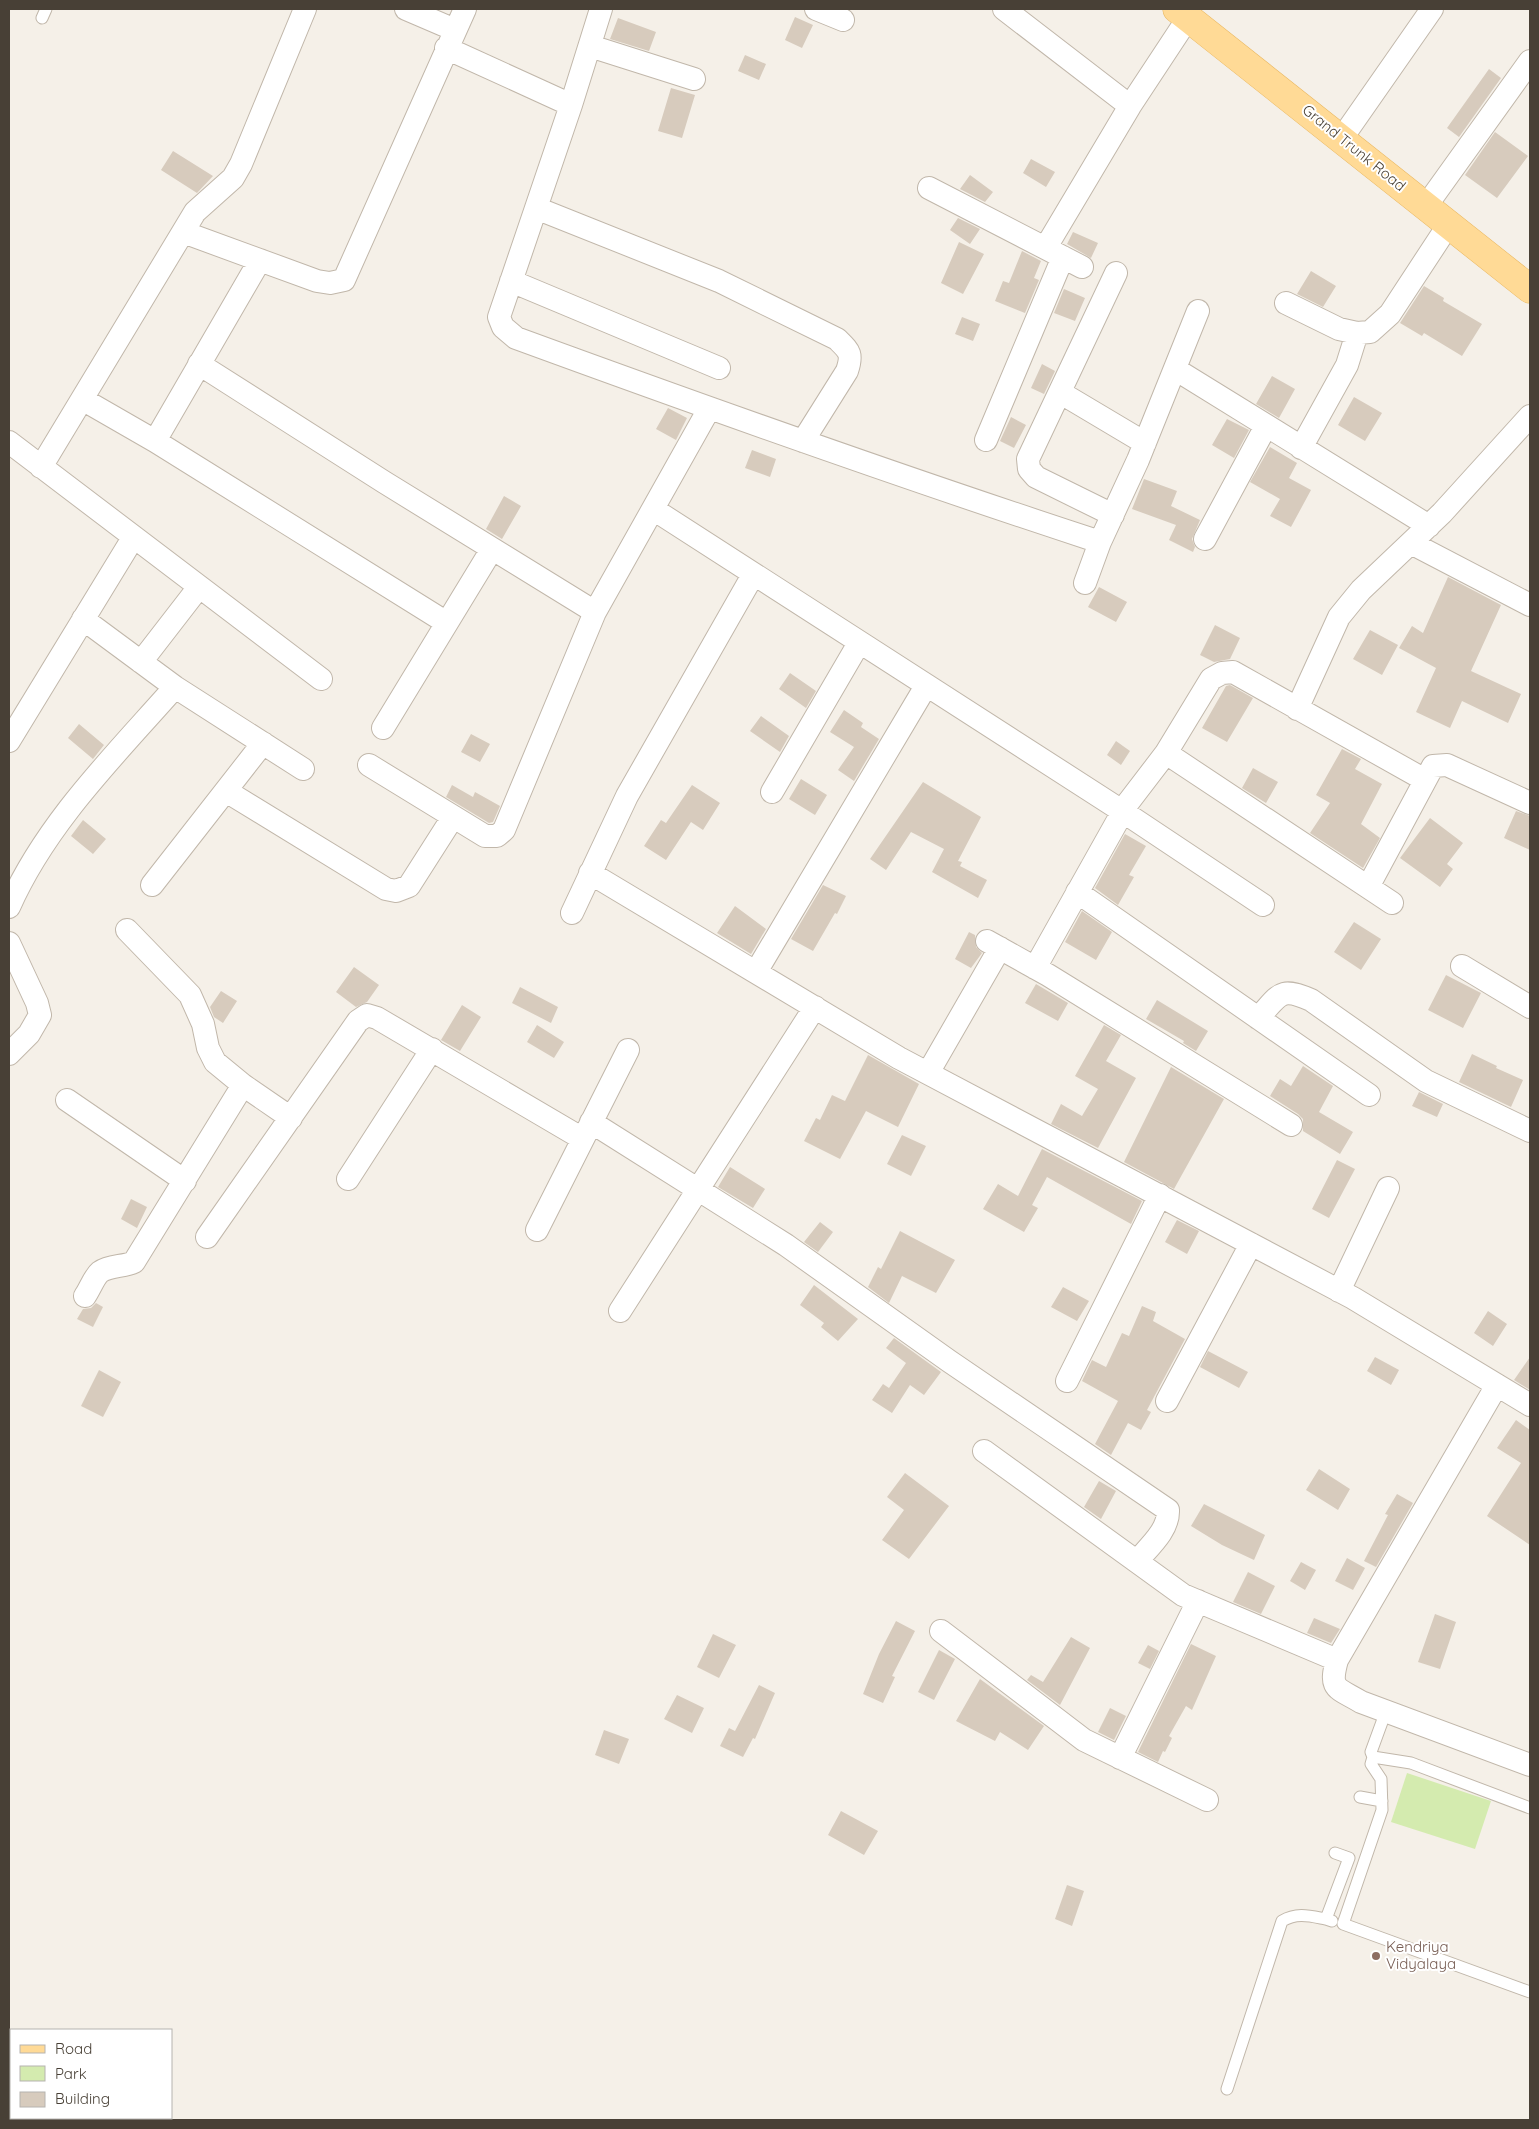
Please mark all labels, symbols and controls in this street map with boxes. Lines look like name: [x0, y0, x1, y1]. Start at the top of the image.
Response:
street label: Grand Trunk Road: [1299, 100, 1410, 195]
place label: Kendriya Vidyalaya: [1386, 1937, 1456, 1973]
marker: Kendriya Vidyalaya: [1370, 1950, 1382, 1962]
legend: [10, 2029, 172, 2119]
text: Road: [55, 2039, 92, 2058]
text: Park: [55, 2064, 87, 2083]
text: Building: [55, 2089, 110, 2108]

